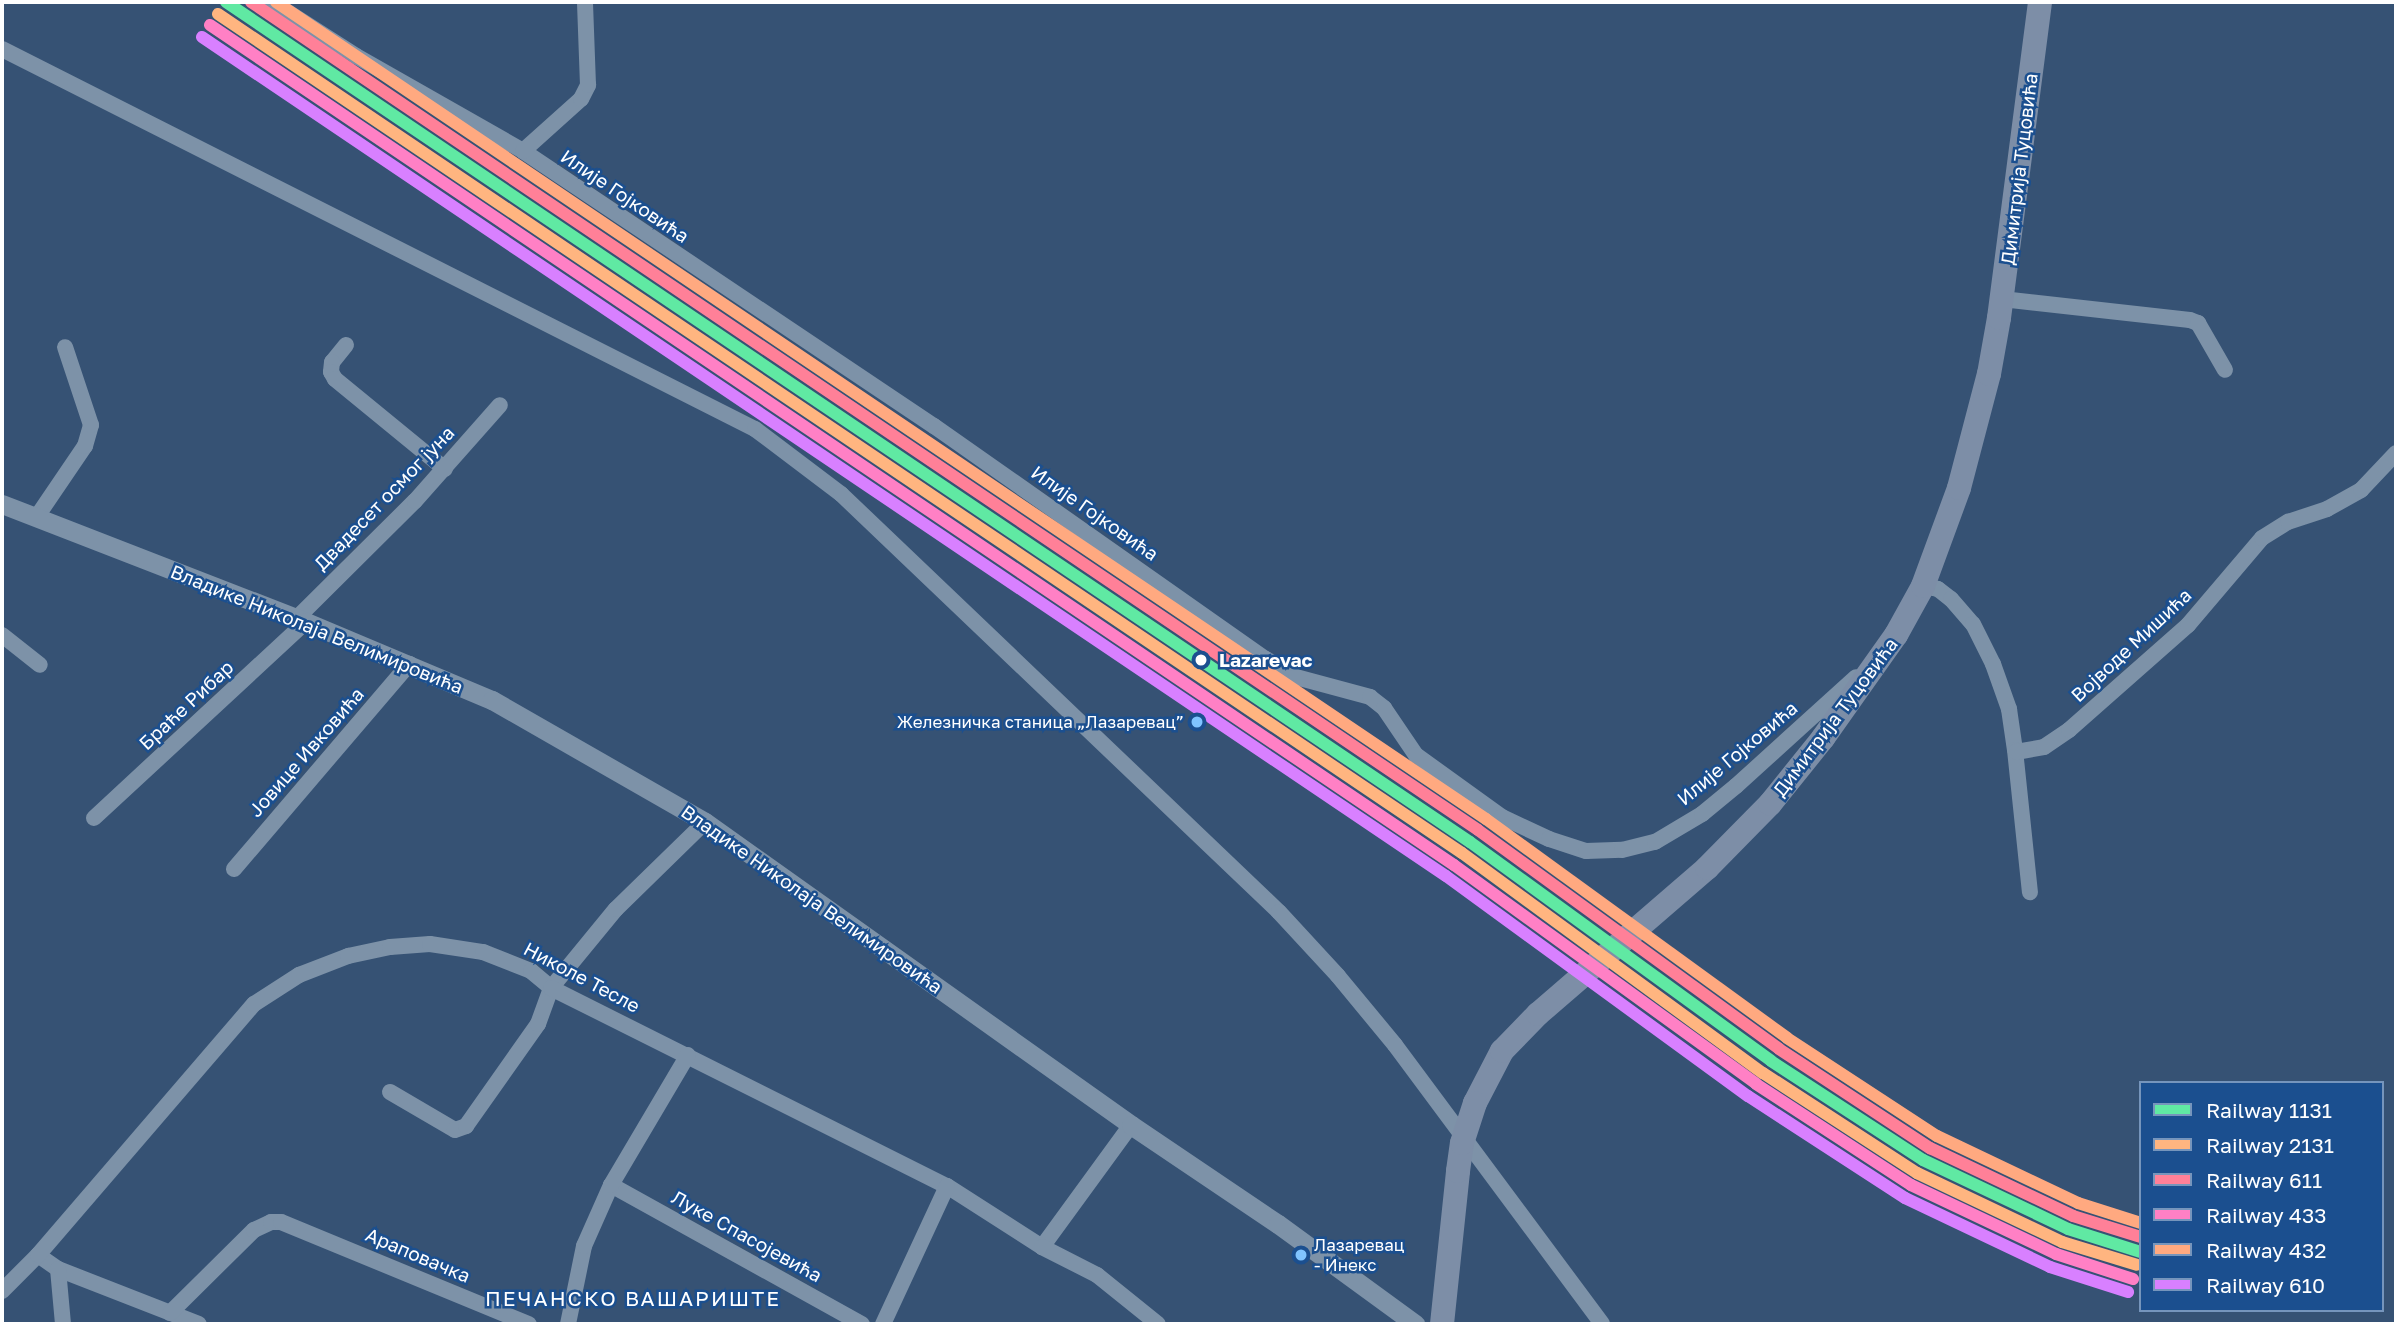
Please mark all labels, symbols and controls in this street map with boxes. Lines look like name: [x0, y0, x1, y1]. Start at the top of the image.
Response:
street label: Димитрија Туцовића: [1996, 72, 2042, 266]
street label: Илије Гојковића: [557, 145, 693, 247]
street label: Двадесет осмог јуна: [309, 421, 459, 575]
street label: Илије Гојковића: [1027, 461, 1163, 565]
street label: Владике Николаја Велимировића: [167, 560, 467, 698]
street label: Војводе Мишића: [2066, 584, 2196, 706]
street label: Димитрија Туцовића: [1768, 633, 1902, 801]
marker: Lazarevac: [1189, 648, 1213, 672]
place label: Lazarevac: [1219, 649, 1312, 671]
street label: Браће Рибар: [134, 656, 238, 754]
street label: Јовице Ивковића: [244, 683, 368, 821]
street label: Илије Гојковића: [1672, 696, 1802, 810]
place label: Железничка станица „Лазаревац”: [897, 712, 1184, 732]
marker: Железничка станица „Лазаревац”: [1190, 715, 1204, 729]
street label: Владике Николаја Велимировића: [677, 800, 947, 998]
street label: Николе Тесле: [520, 937, 644, 1017]
legend: [2139, 1081, 2384, 1312]
text: Railway 1131: [2206, 1097, 2332, 1123]
text: Railway 2131: [2206, 1132, 2334, 1158]
text: Railway 611: [2206, 1167, 2322, 1193]
street label: Луке Спасојевића: [668, 1185, 826, 1287]
text: Railway 433: [2206, 1202, 2327, 1228]
street label: Араповачка: [362, 1223, 474, 1287]
place label: Лазаревац - Инекс: [1314, 1235, 1404, 1275]
text: Railway 432: [2206, 1237, 2326, 1263]
marker: Лазаревац - Инекс: [1294, 1248, 1308, 1262]
text: Railway 610: [2206, 1272, 2325, 1298]
district label: ПЕЧАНСКО ВАШАРИШТЕ: [487, 1285, 779, 1311]

